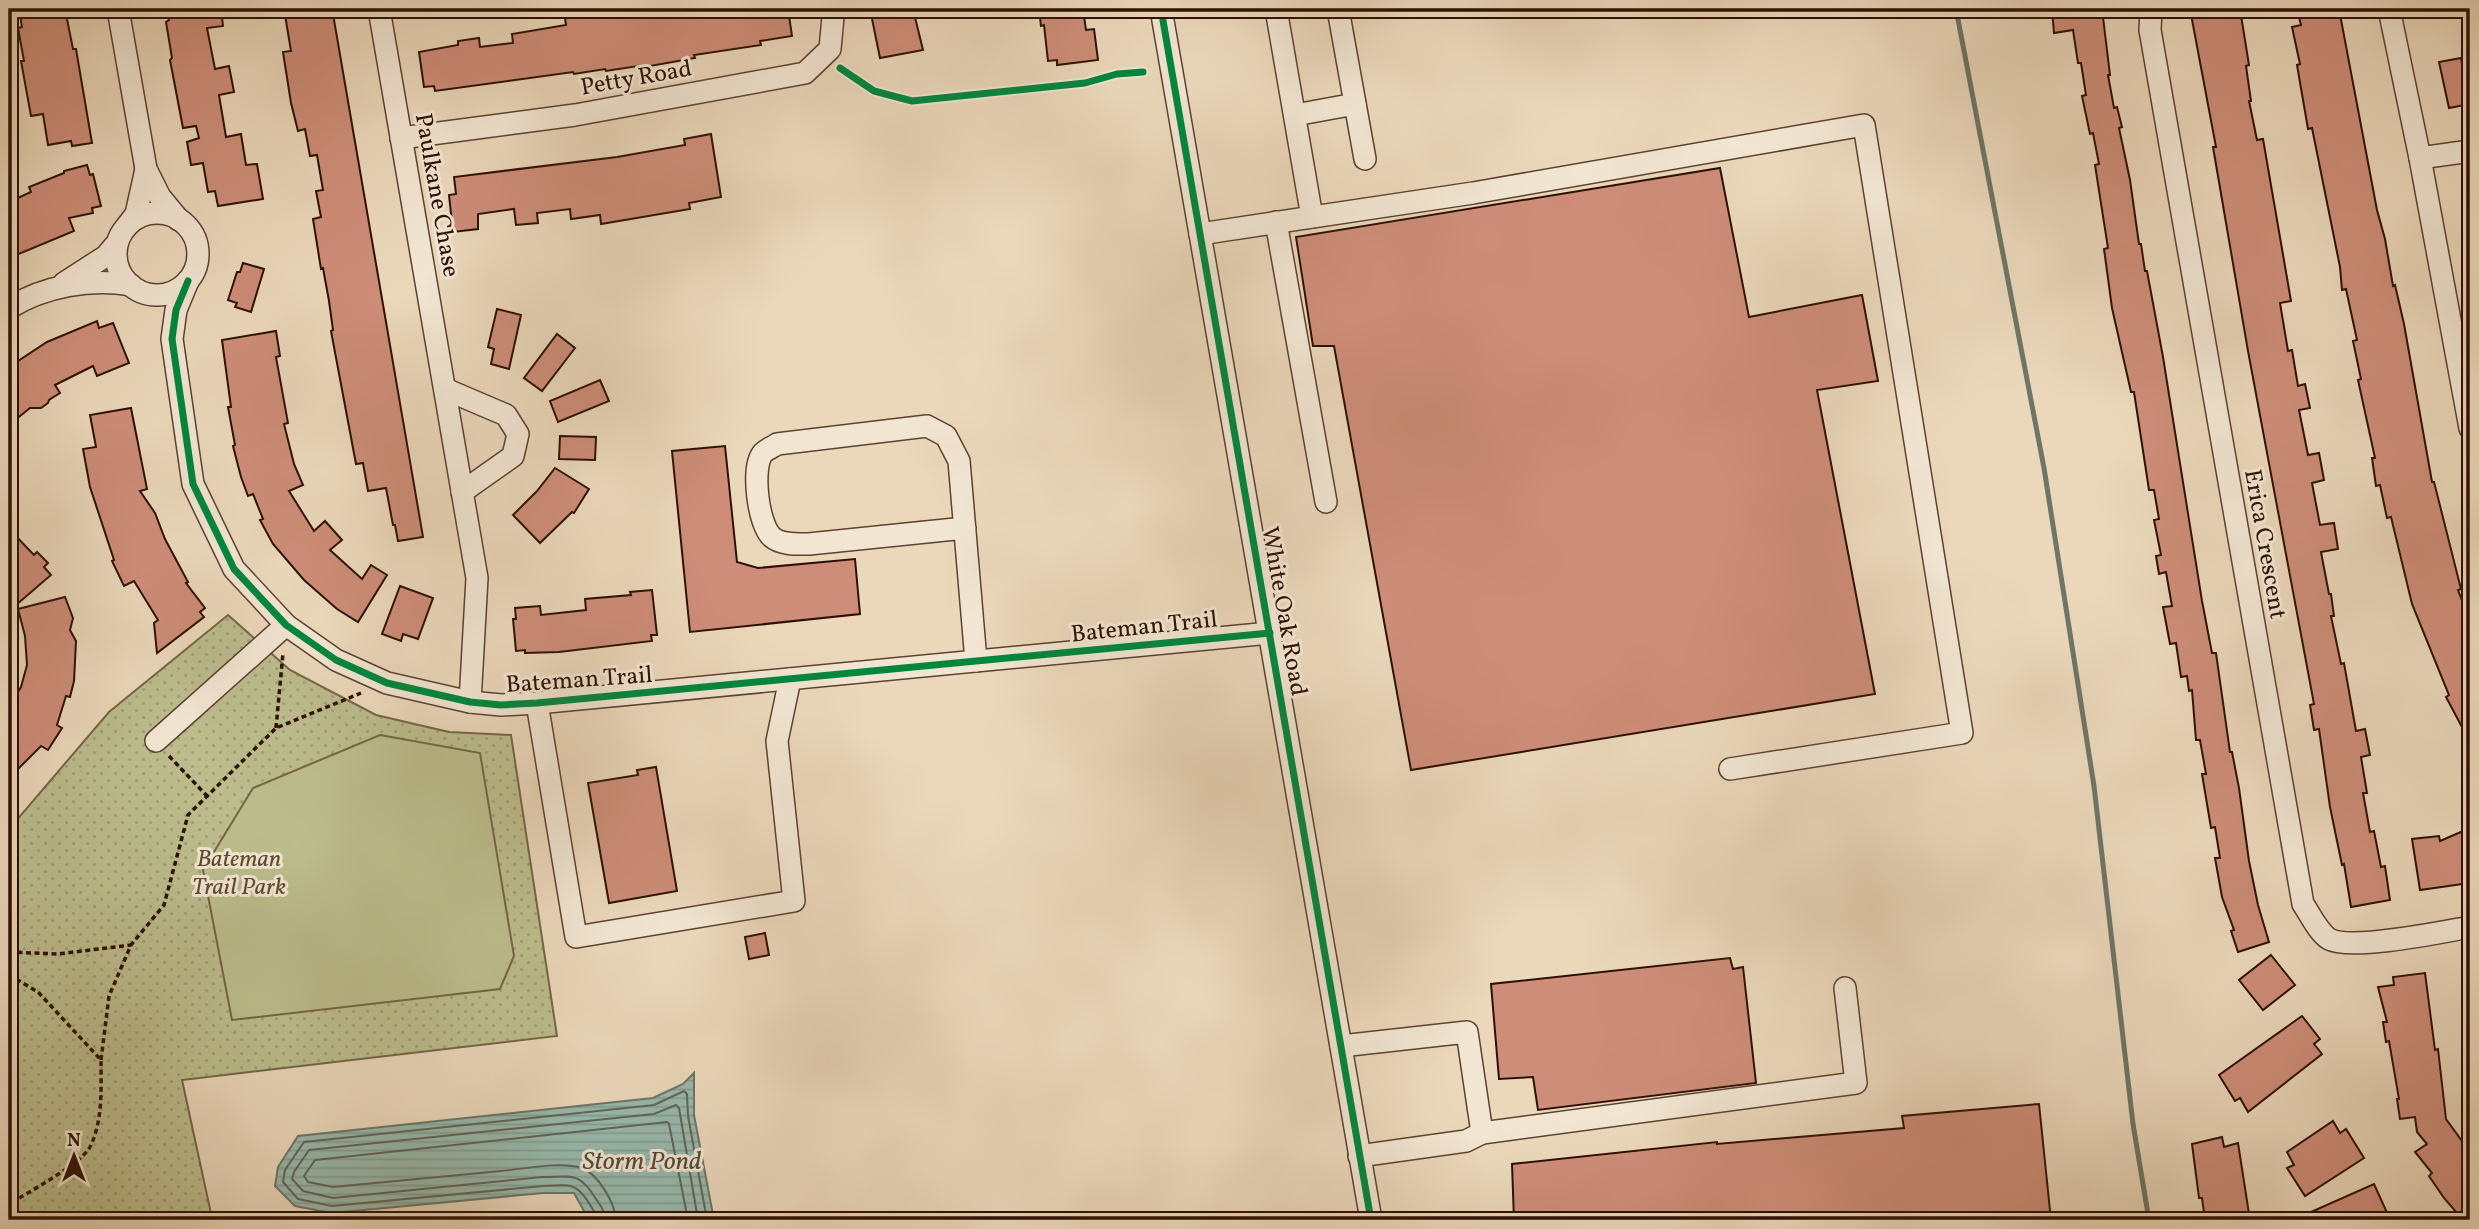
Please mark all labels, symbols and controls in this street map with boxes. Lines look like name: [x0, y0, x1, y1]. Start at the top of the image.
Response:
street label: Petty Road: [578, 52, 695, 105]
street label: Paulkane Chase: [405, 111, 467, 280]
street label: Erica Crescent: [2234, 467, 2294, 622]
street label: White Oak Road: [1251, 524, 1315, 699]
street label: Bateman Trail: [1069, 603, 1219, 653]
street label: Bateman Trail: [505, 659, 654, 703]
park label: Bateman Trail Park: [192, 843, 286, 905]
north arrow: [38, 1120, 108, 1190]
text: N: [67, 1128, 81, 1154]
water label: Storm Pond: [582, 1144, 702, 1180]

